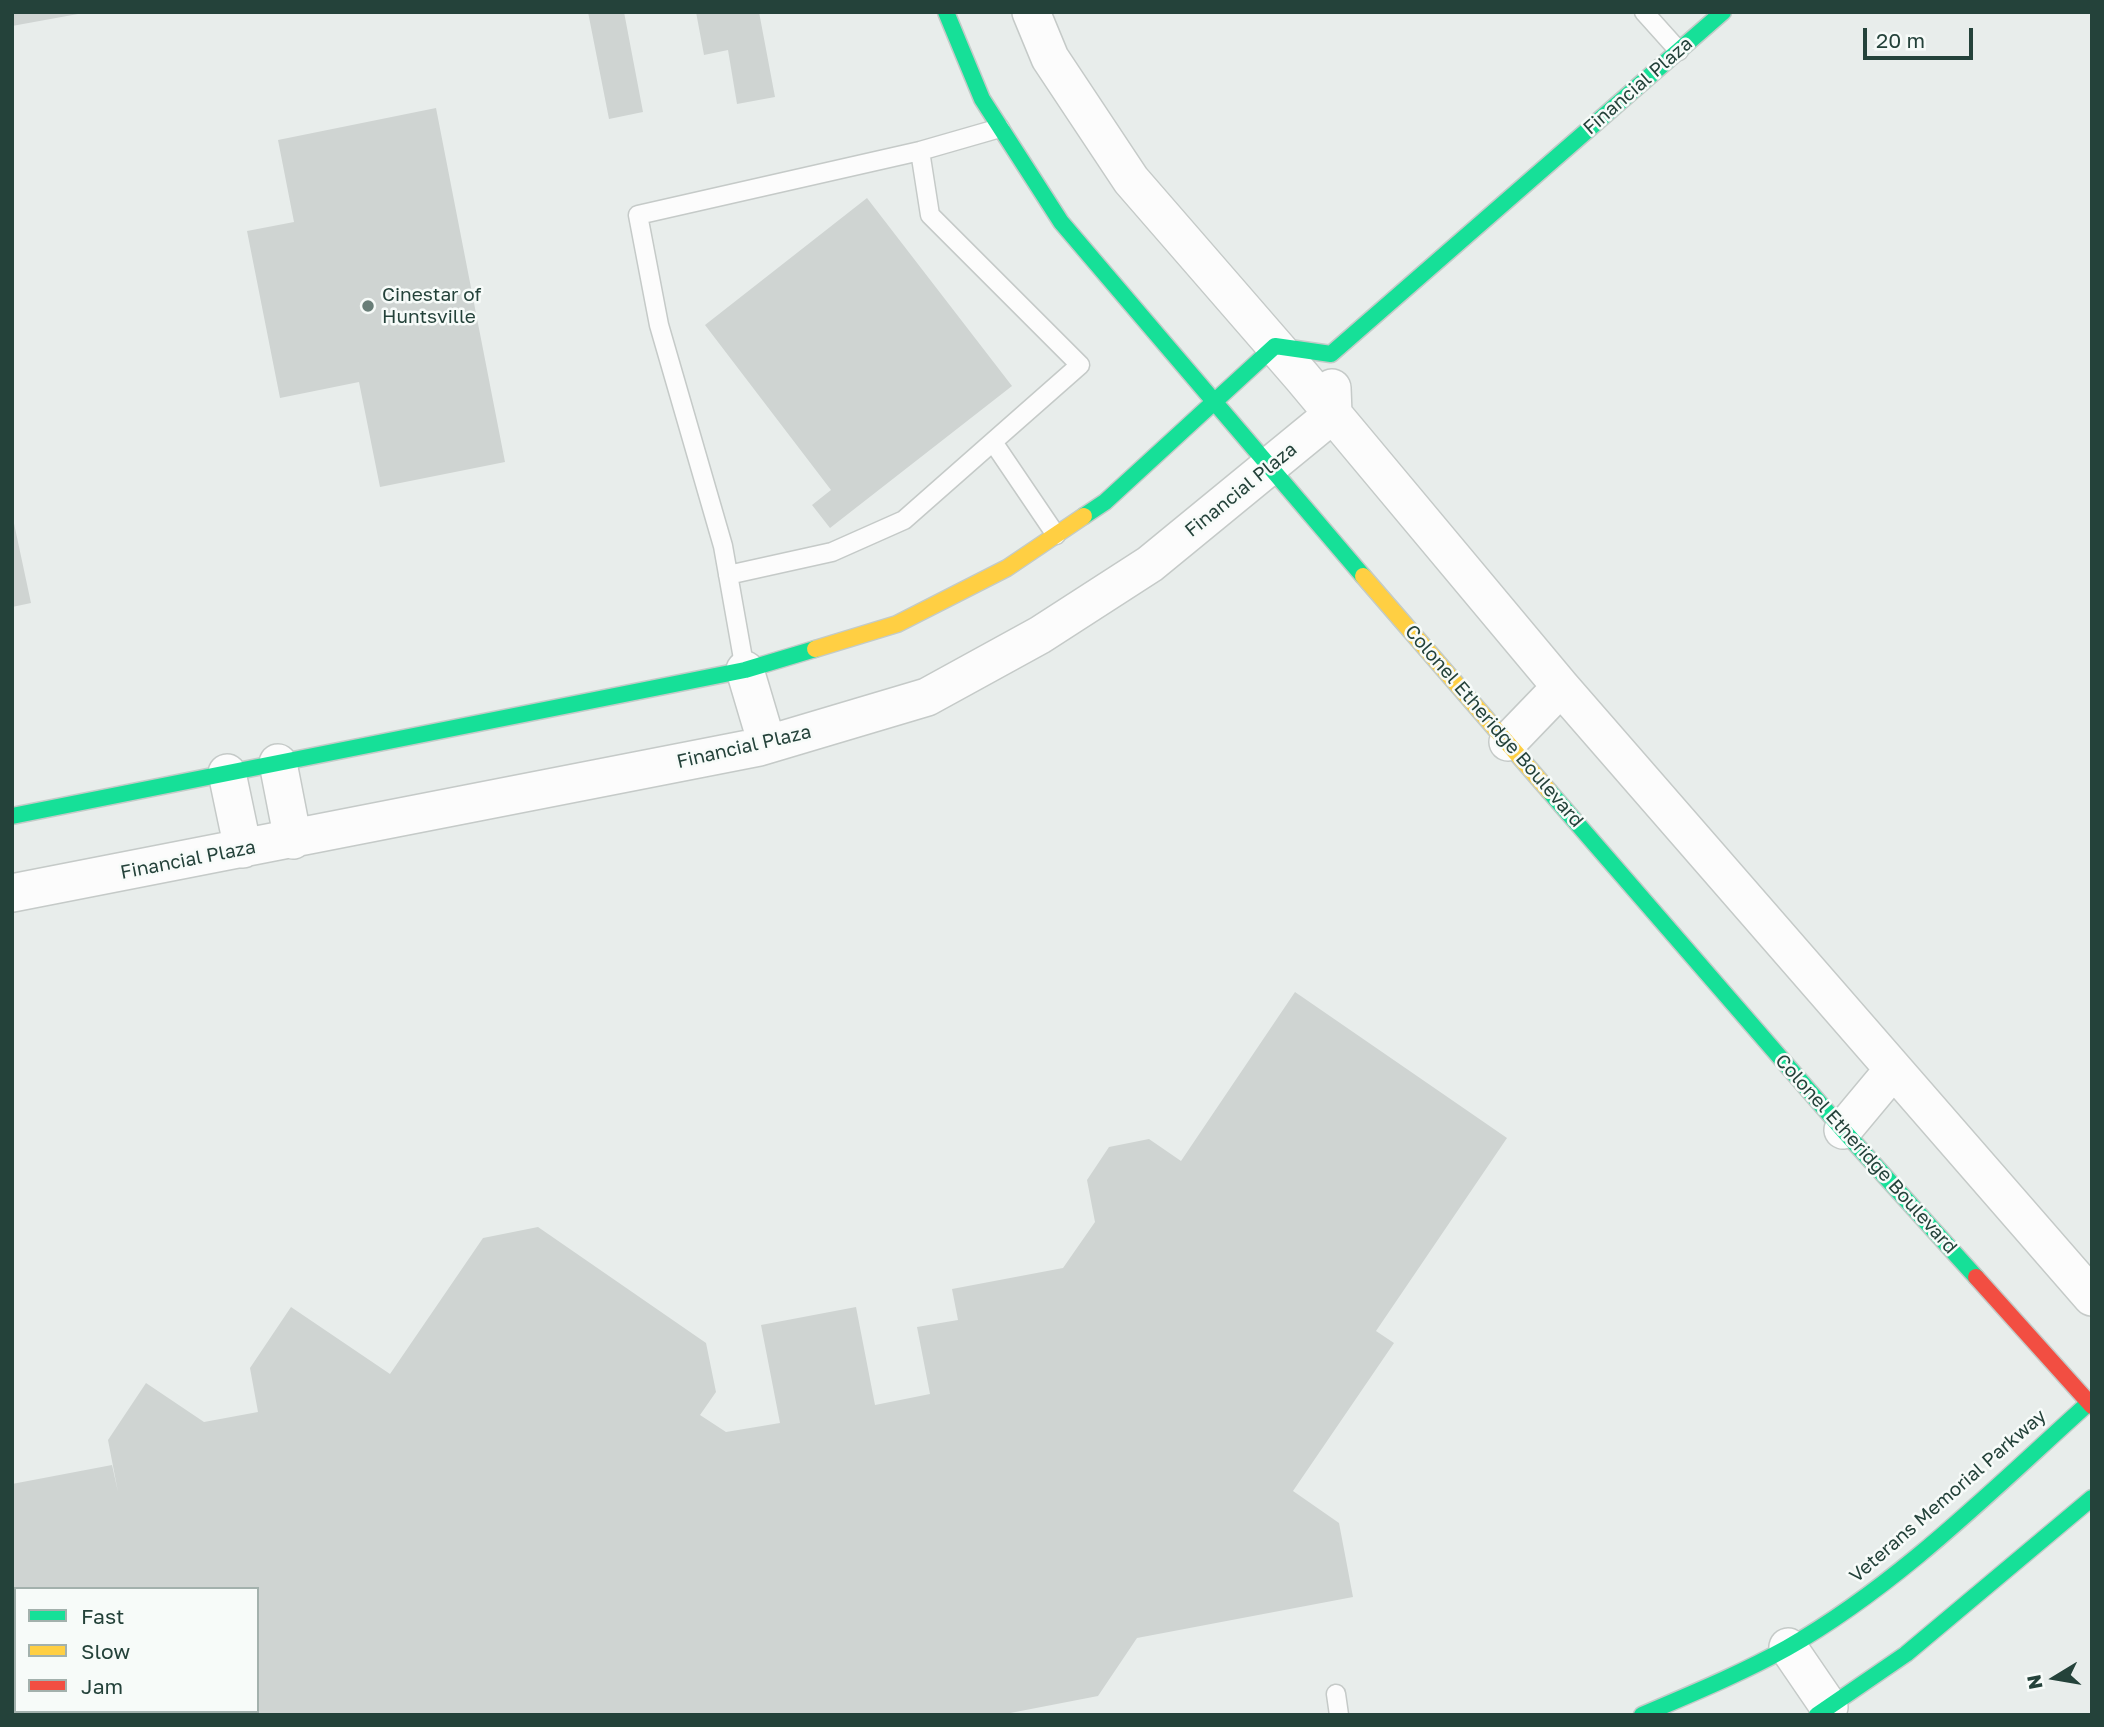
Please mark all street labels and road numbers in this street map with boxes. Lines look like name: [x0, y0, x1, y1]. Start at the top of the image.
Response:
street label: Financial Plaza: [1579, 32, 1697, 140]
street label: Financial Plaza: [1181, 438, 1301, 542]
street label: Colonel Etheridge Boulevard: [1400, 620, 1588, 832]
street label: Financial Plaza: [675, 720, 813, 774]
street label: Financial Plaza: [118, 836, 258, 884]
street label: Colonel Etheridge Boulevard: [1770, 1050, 1962, 1258]
street label: Veterans Memorial Parkway: [1845, 1405, 2051, 1587]

